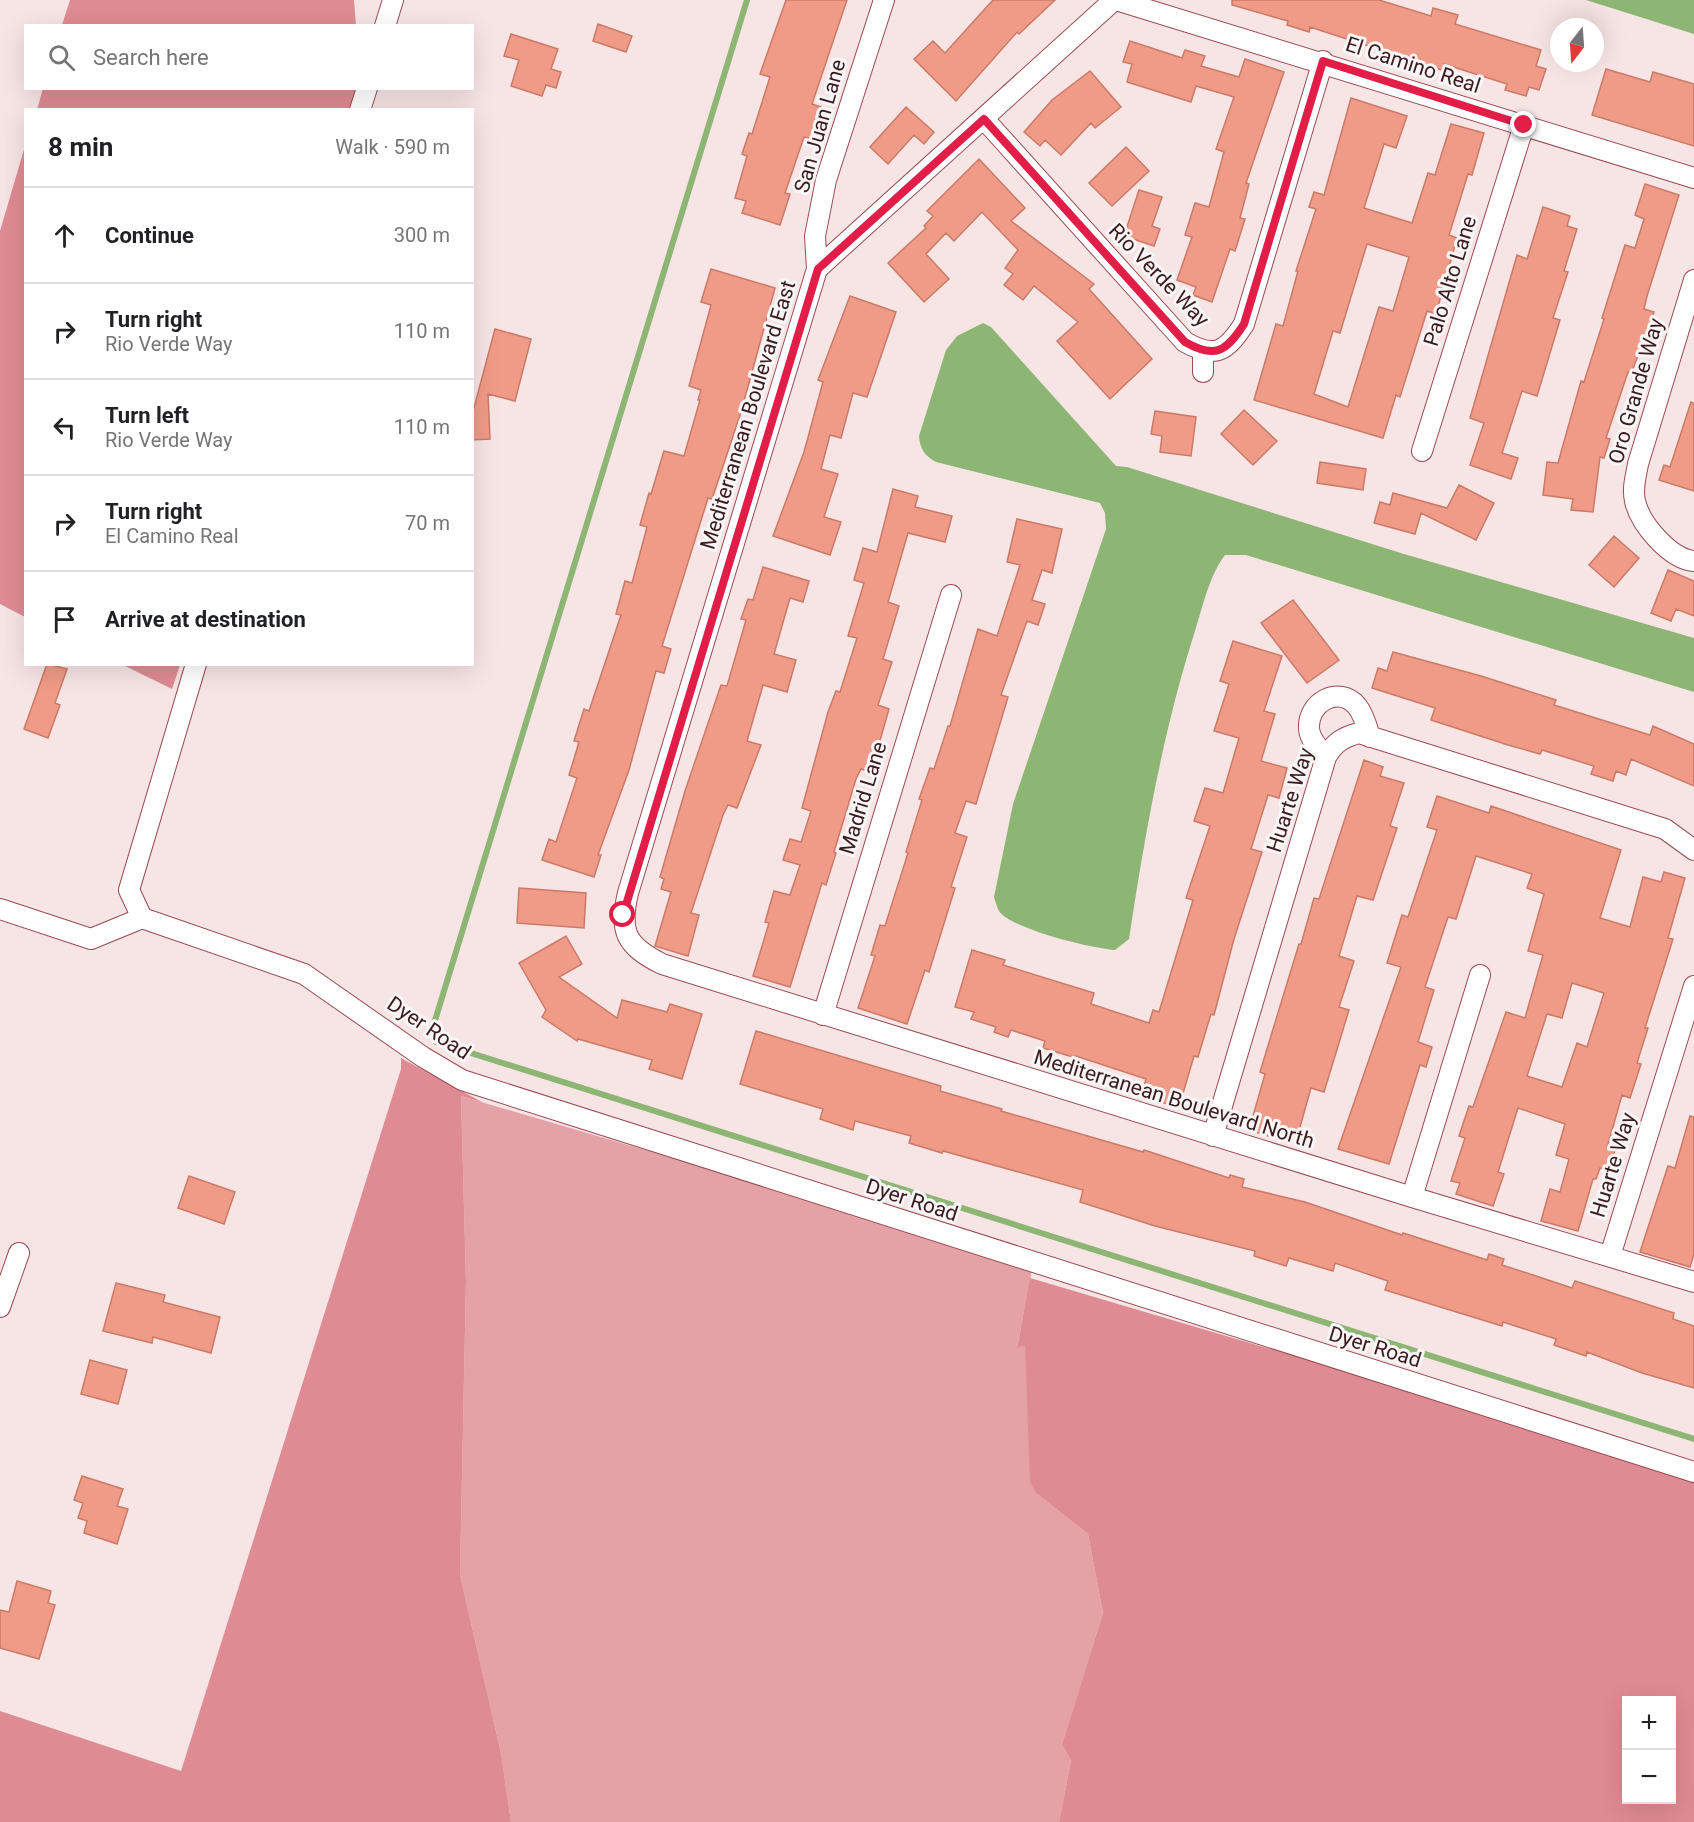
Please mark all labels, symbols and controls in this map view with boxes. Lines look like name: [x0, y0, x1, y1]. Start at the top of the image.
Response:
north arrow: [1550, 18, 1604, 72]
search box: [24, 24, 474, 90]
street label: El Camino Real: [1343, 32, 1483, 98]
icon: search: [45, 41, 78, 74]
text: Search here: [93, 45, 209, 70]
street label: San Juan Lane: [790, 57, 850, 195]
route end: [1510, 111, 1536, 137]
text: 8 min: [48, 132, 113, 162]
text: Walk · 590 m: [335, 135, 450, 159]
street label: Palo Alto Lane: [1419, 213, 1481, 349]
icon: ahead: [48, 219, 81, 252]
street label: Rio Verde Way: [1104, 219, 1214, 332]
text: Continue: [105, 223, 194, 248]
text: 300 m: [394, 223, 450, 247]
street label: Mediterranean Boulevard East: [696, 278, 800, 552]
text: Turn right: [105, 307, 202, 332]
icon: right: [48, 315, 81, 348]
street label: Oro Grande Way: [1604, 315, 1668, 467]
text: 110 m: [394, 319, 450, 343]
text: Rio Verde Way: [105, 332, 233, 356]
text: Turn left: [105, 403, 189, 428]
icon: left: [48, 411, 81, 444]
text: 110 m: [394, 415, 450, 439]
text: Rio Verde Way: [105, 428, 233, 452]
text: Turn right: [105, 499, 202, 524]
icon: right: [48, 507, 81, 540]
text: 70 m: [405, 511, 450, 535]
text: El Camino Real: [105, 524, 239, 548]
icon: arrive: [48, 603, 81, 636]
text: Arrive at destination: [105, 607, 306, 632]
street label: Madrid Lane: [835, 739, 891, 857]
street label: Huarte Way: [1262, 745, 1318, 855]
route start: [609, 901, 635, 927]
street label: Dyer Road: [383, 991, 475, 1065]
street label: Mediterranean Boulevard North: [1031, 1045, 1317, 1153]
street label: Huarte Way: [1586, 1110, 1640, 1220]
street label: Dyer Road: [863, 1174, 961, 1226]
street label: Dyer Road: [1326, 1322, 1424, 1372]
map controls: [1622, 1696, 1676, 1804]
button: +: [1622, 1696, 1676, 1750]
button: −: [1622, 1750, 1676, 1804]

